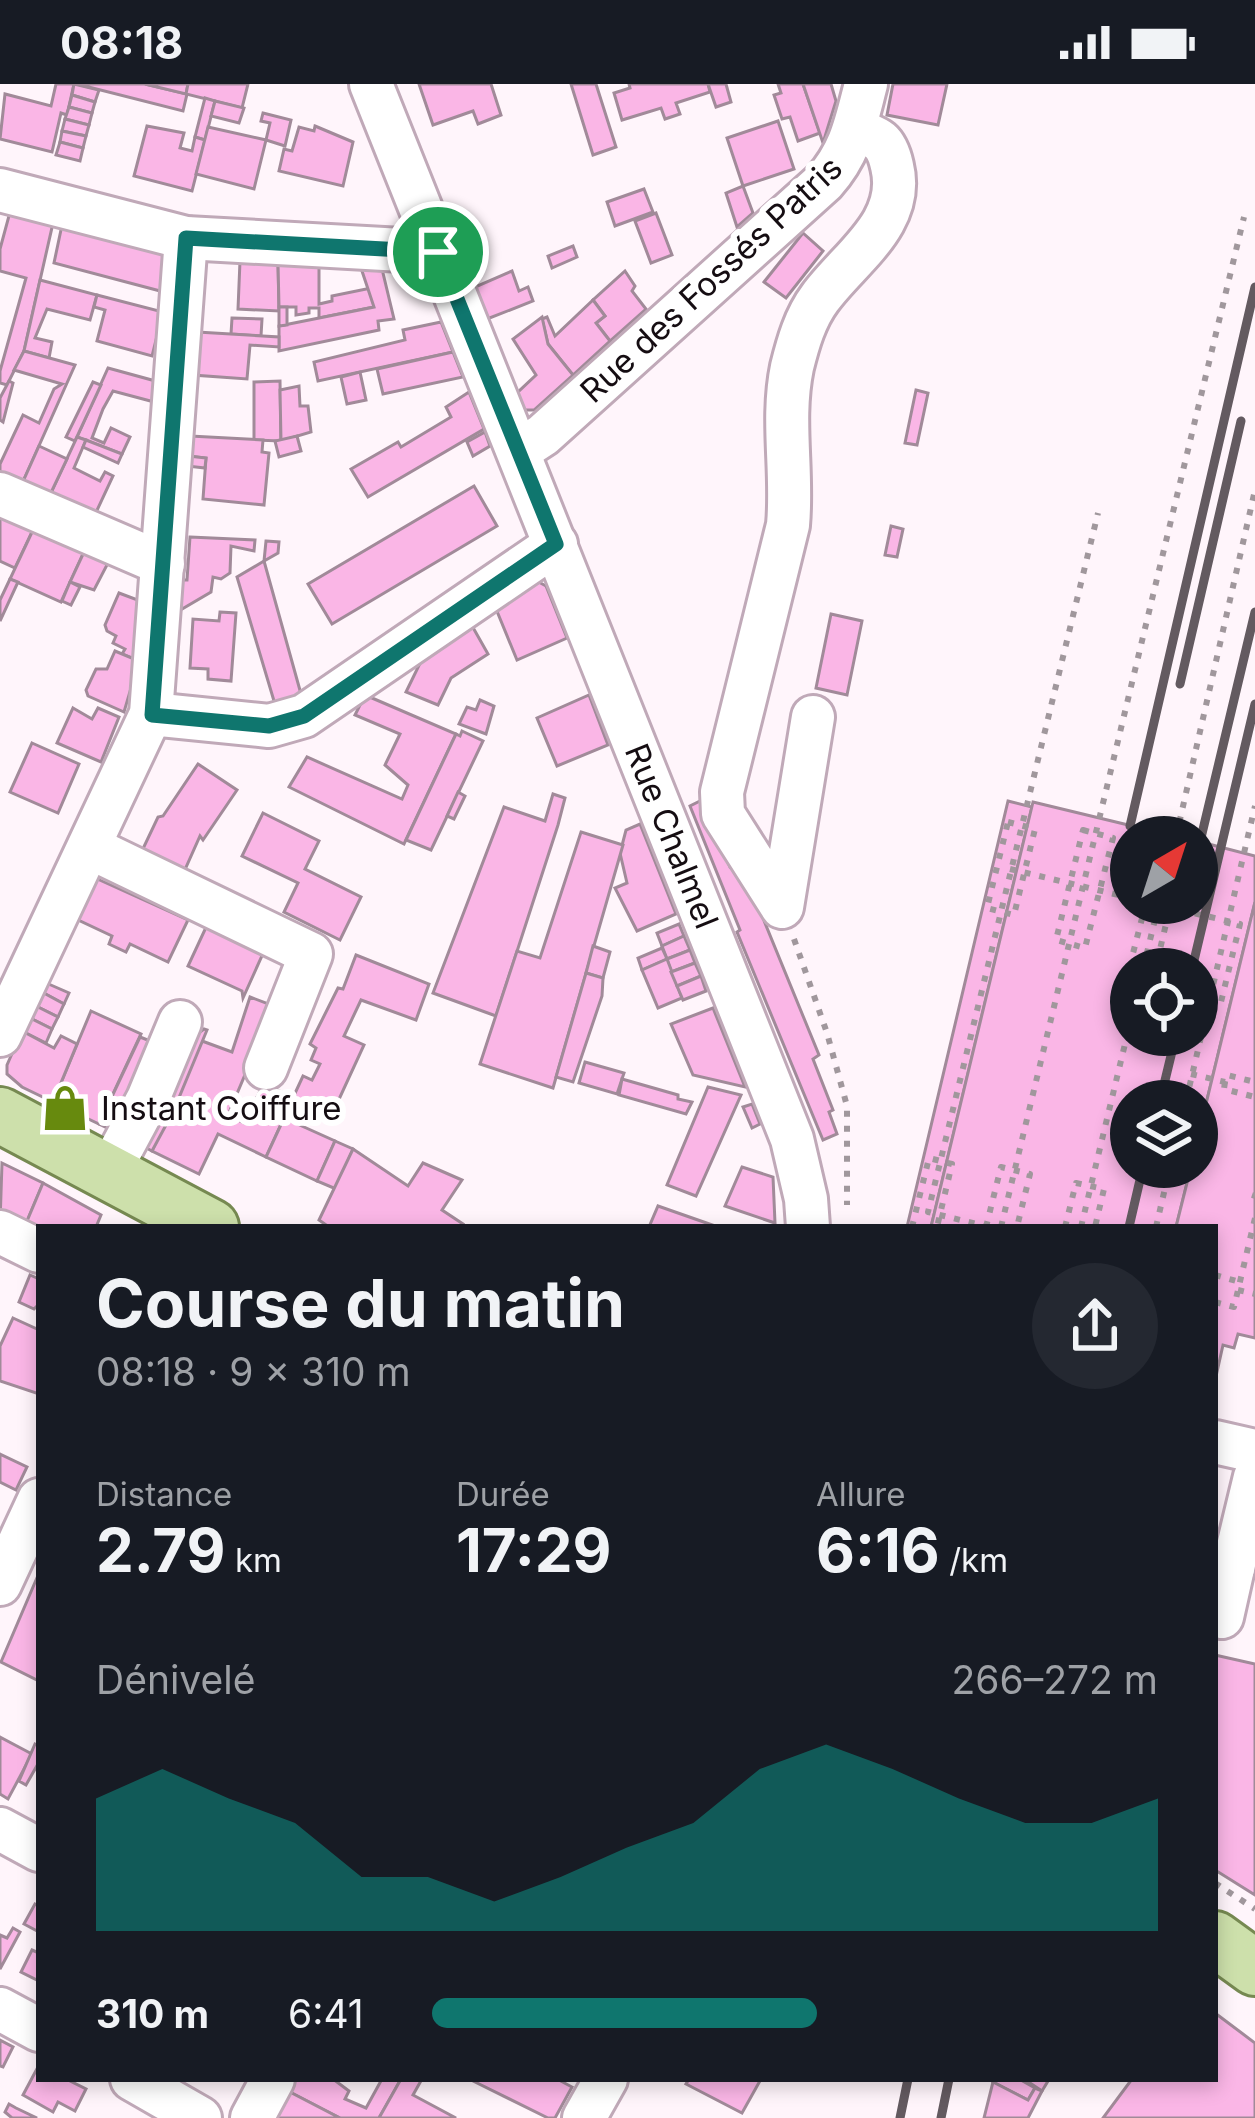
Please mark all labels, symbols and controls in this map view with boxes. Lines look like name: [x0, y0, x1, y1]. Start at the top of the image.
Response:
text: 08:18: [60, 15, 183, 70]
street label: Rue des Fossés Patris: [572, 147, 850, 411]
pin: [387, 201, 489, 303]
icon: arrive: [405, 219, 471, 285]
street label: Rue Chalmel: [617, 738, 727, 934]
north arrow: [1110, 816, 1218, 924]
map controls: [1110, 816, 1218, 1188]
button: locate: [1110, 948, 1218, 1056]
button: layers: [1110, 1080, 1218, 1188]
shop icon: Instant Coiffure: [40, 1083, 90, 1133]
place label: Instant Coiffure: [101, 1088, 342, 1128]
text: Course du matin: [96, 1263, 625, 1343]
button: share: [1032, 1263, 1158, 1389]
text: 08:18 · 9 × 310 m: [96, 1348, 411, 1395]
text: Distance: [96, 1474, 232, 1514]
text: Durée: [456, 1474, 550, 1514]
text: Allure: [816, 1474, 905, 1514]
text: 2.79: [96, 1514, 226, 1586]
text: 17:29: [456, 1514, 612, 1586]
text: 6:16: [816, 1514, 940, 1586]
text: km: [226, 1540, 282, 1580]
text: /km: [940, 1540, 1008, 1580]
text: Dénivelé: [96, 1656, 255, 1703]
text: 266–272 m: [952, 1656, 1158, 1703]
text: 310 m: [96, 1990, 209, 2037]
text: 6:41: [288, 1990, 364, 2037]

